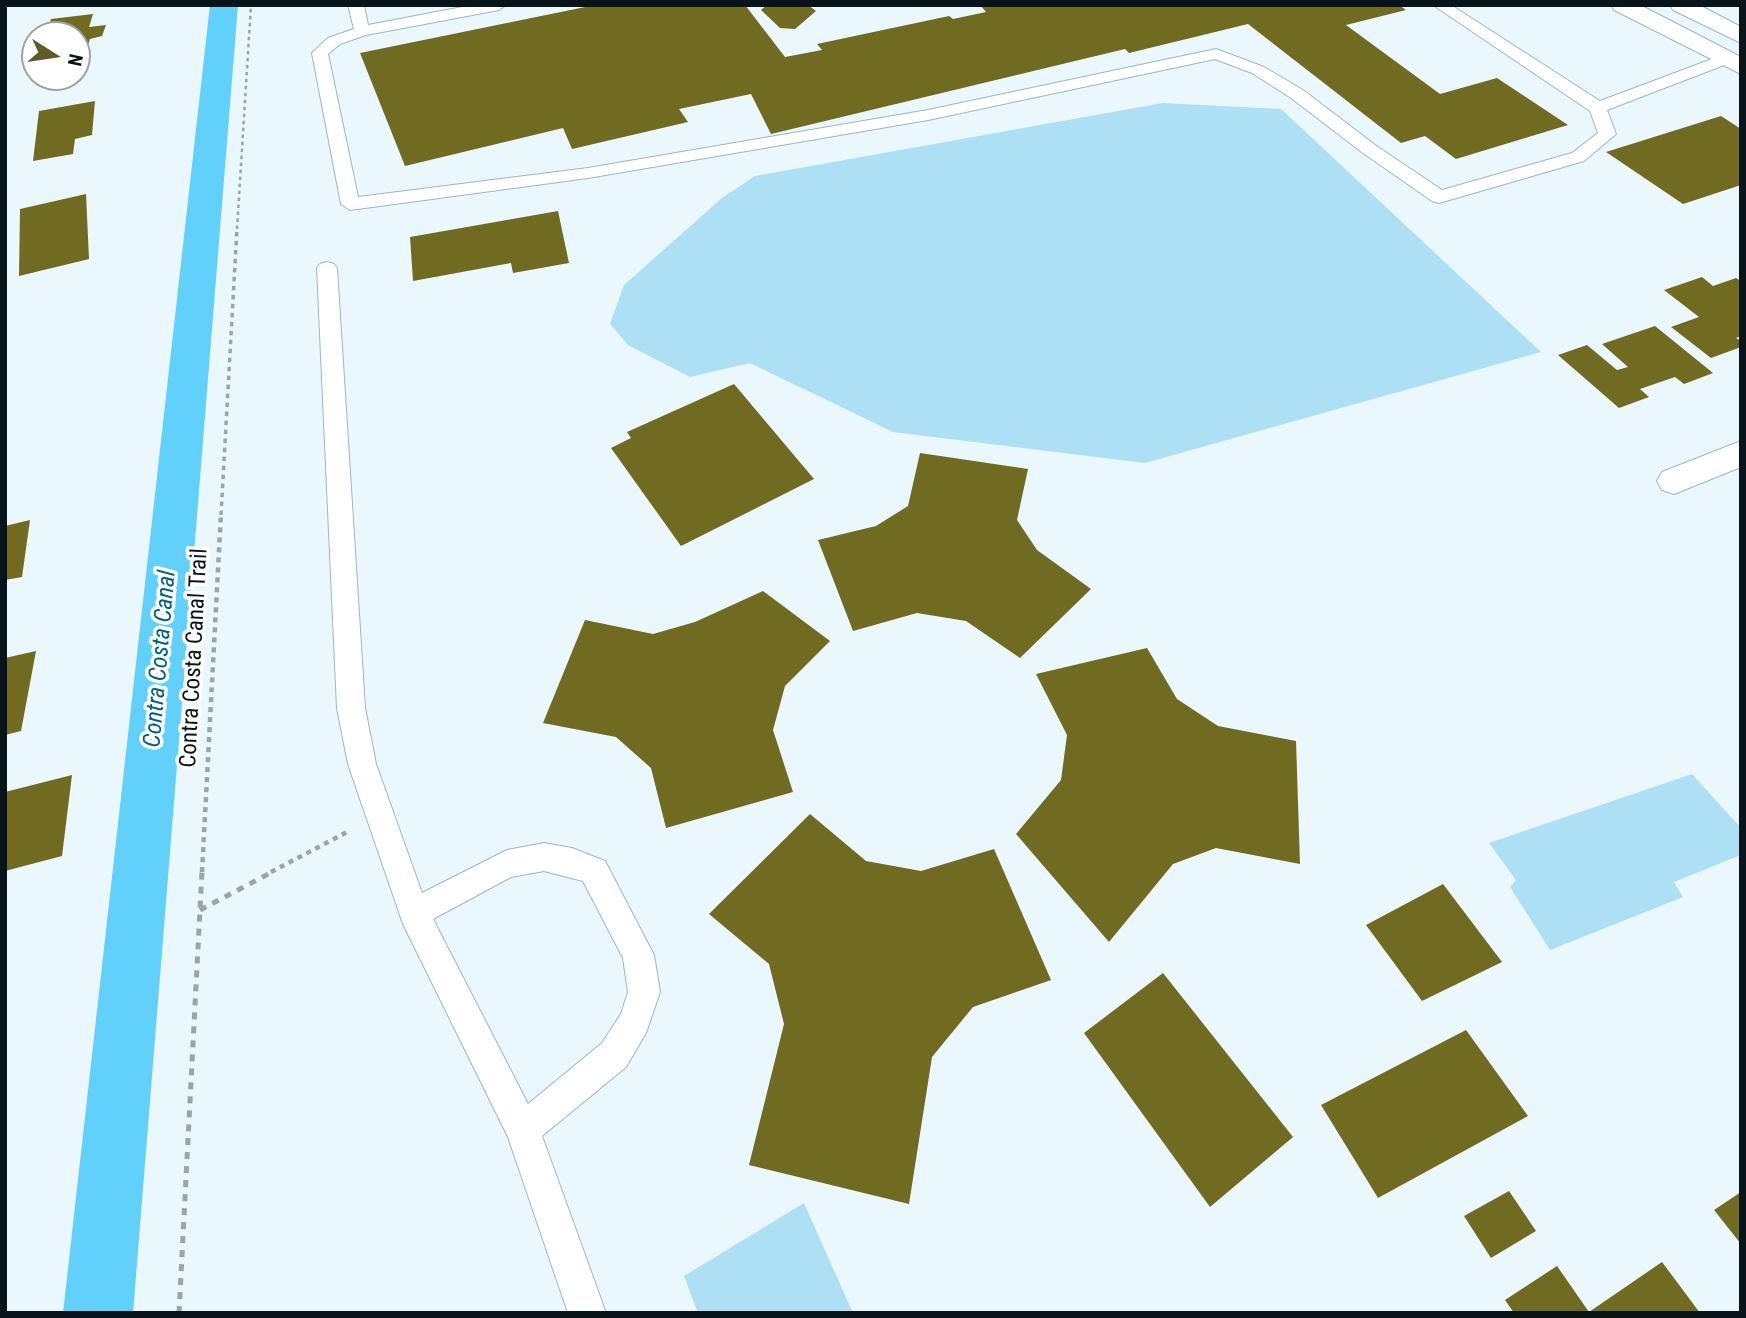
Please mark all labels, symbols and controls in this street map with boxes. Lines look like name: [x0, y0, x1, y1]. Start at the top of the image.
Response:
north arrow: [21, 21, 91, 91]
text: N: [63, 52, 88, 68]
street label: Contra Costa Canal Trail: [175, 548, 215, 768]
water label: Contra Costa Canal: [139, 569, 183, 749]

